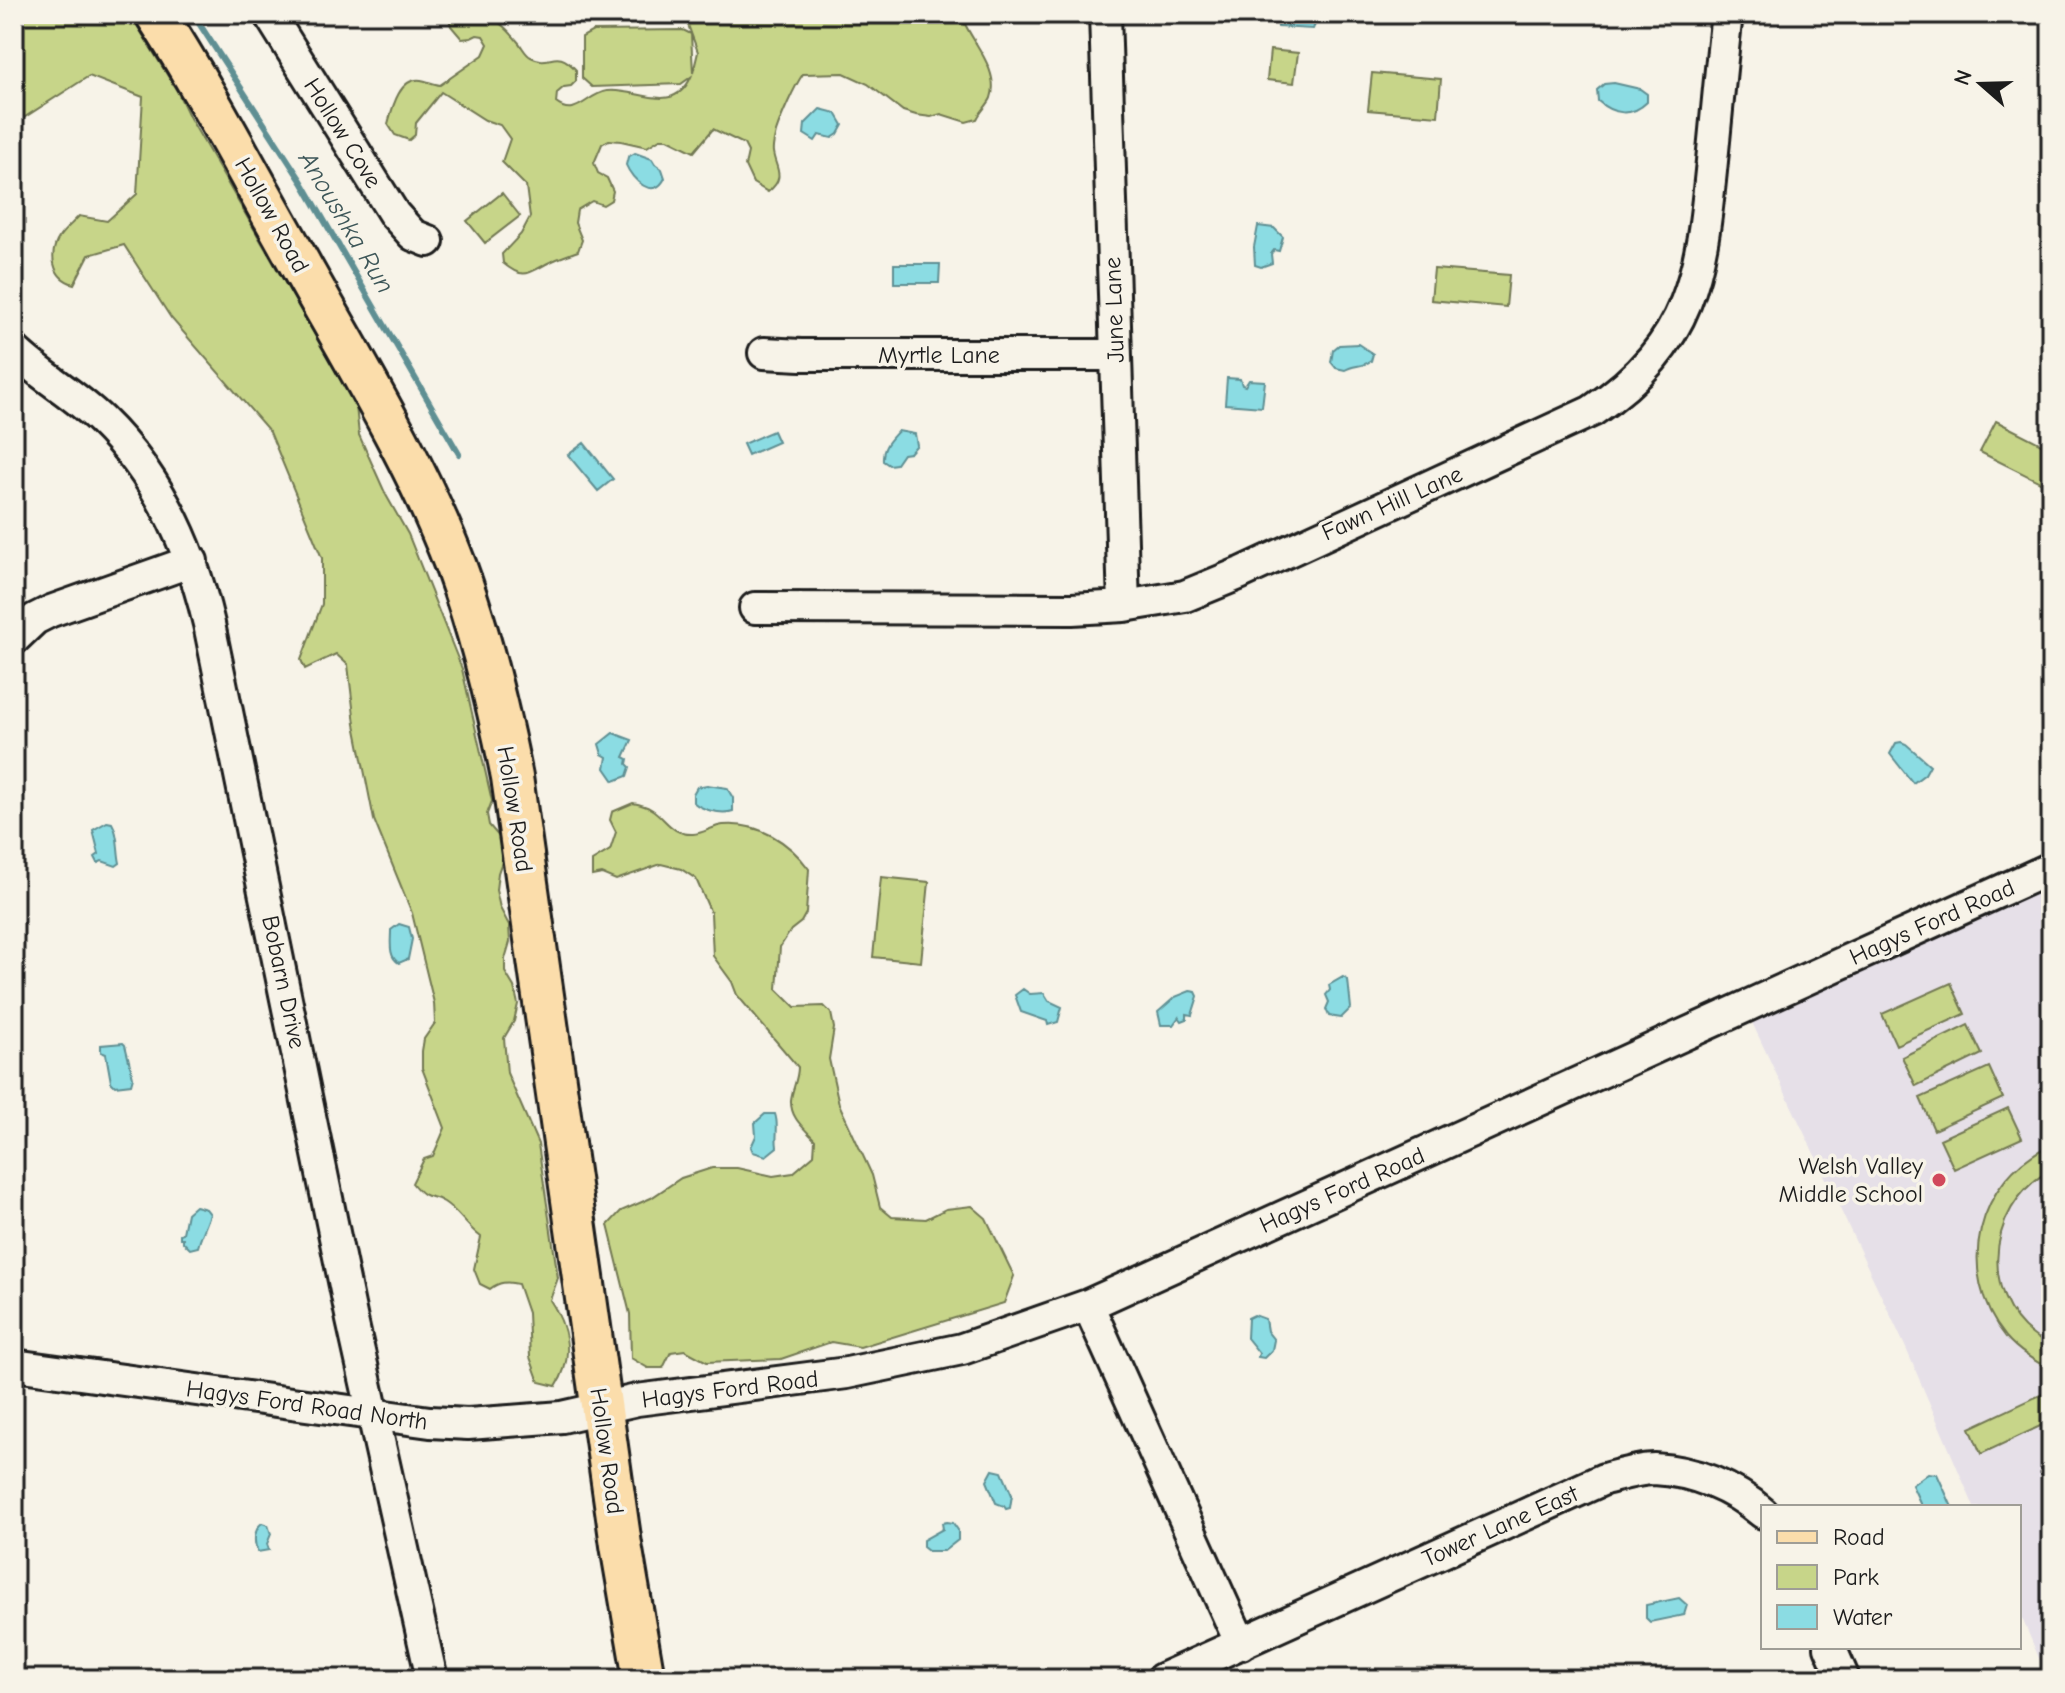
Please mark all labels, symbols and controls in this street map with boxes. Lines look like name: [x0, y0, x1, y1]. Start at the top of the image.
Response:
north arrow: [1941, 44, 2021, 124]
text: N: [1948, 66, 1978, 89]
street label: Hollow Cove: [298, 73, 388, 193]
water label: Anoushka Run: [292, 145, 400, 299]
street label: Hollow Road: [229, 153, 315, 277]
street label: June Lane: [1098, 257, 1130, 363]
street label: Myrtle Lane: [878, 341, 1000, 369]
street label: Fawn Hill Lane: [1317, 459, 1467, 547]
street label: Hollow Road: [491, 744, 539, 874]
street label: Hagys Ford Road: [1845, 873, 2019, 971]
street label: Bobarn Drive: [256, 913, 312, 1051]
street label: Hagys Ford Road: [1255, 1141, 1429, 1239]
place label: Welsh Valley Middle School: [1778, 1152, 1923, 1208]
marker: Welsh Valley Middle School: [1930, 1171, 1948, 1189]
street label: Hagys Ford Road: [640, 1364, 820, 1414]
street label: Hagys Ford Road North: [184, 1374, 430, 1436]
street label: Hollow Road: [584, 1386, 630, 1516]
street label: Tower Lane East: [1418, 1479, 1583, 1573]
legend: [1761, 1505, 2021, 1649]
text: Road: [1833, 1523, 1885, 1551]
text: Park: [1833, 1563, 1879, 1591]
text: Water: [1833, 1603, 1893, 1631]

